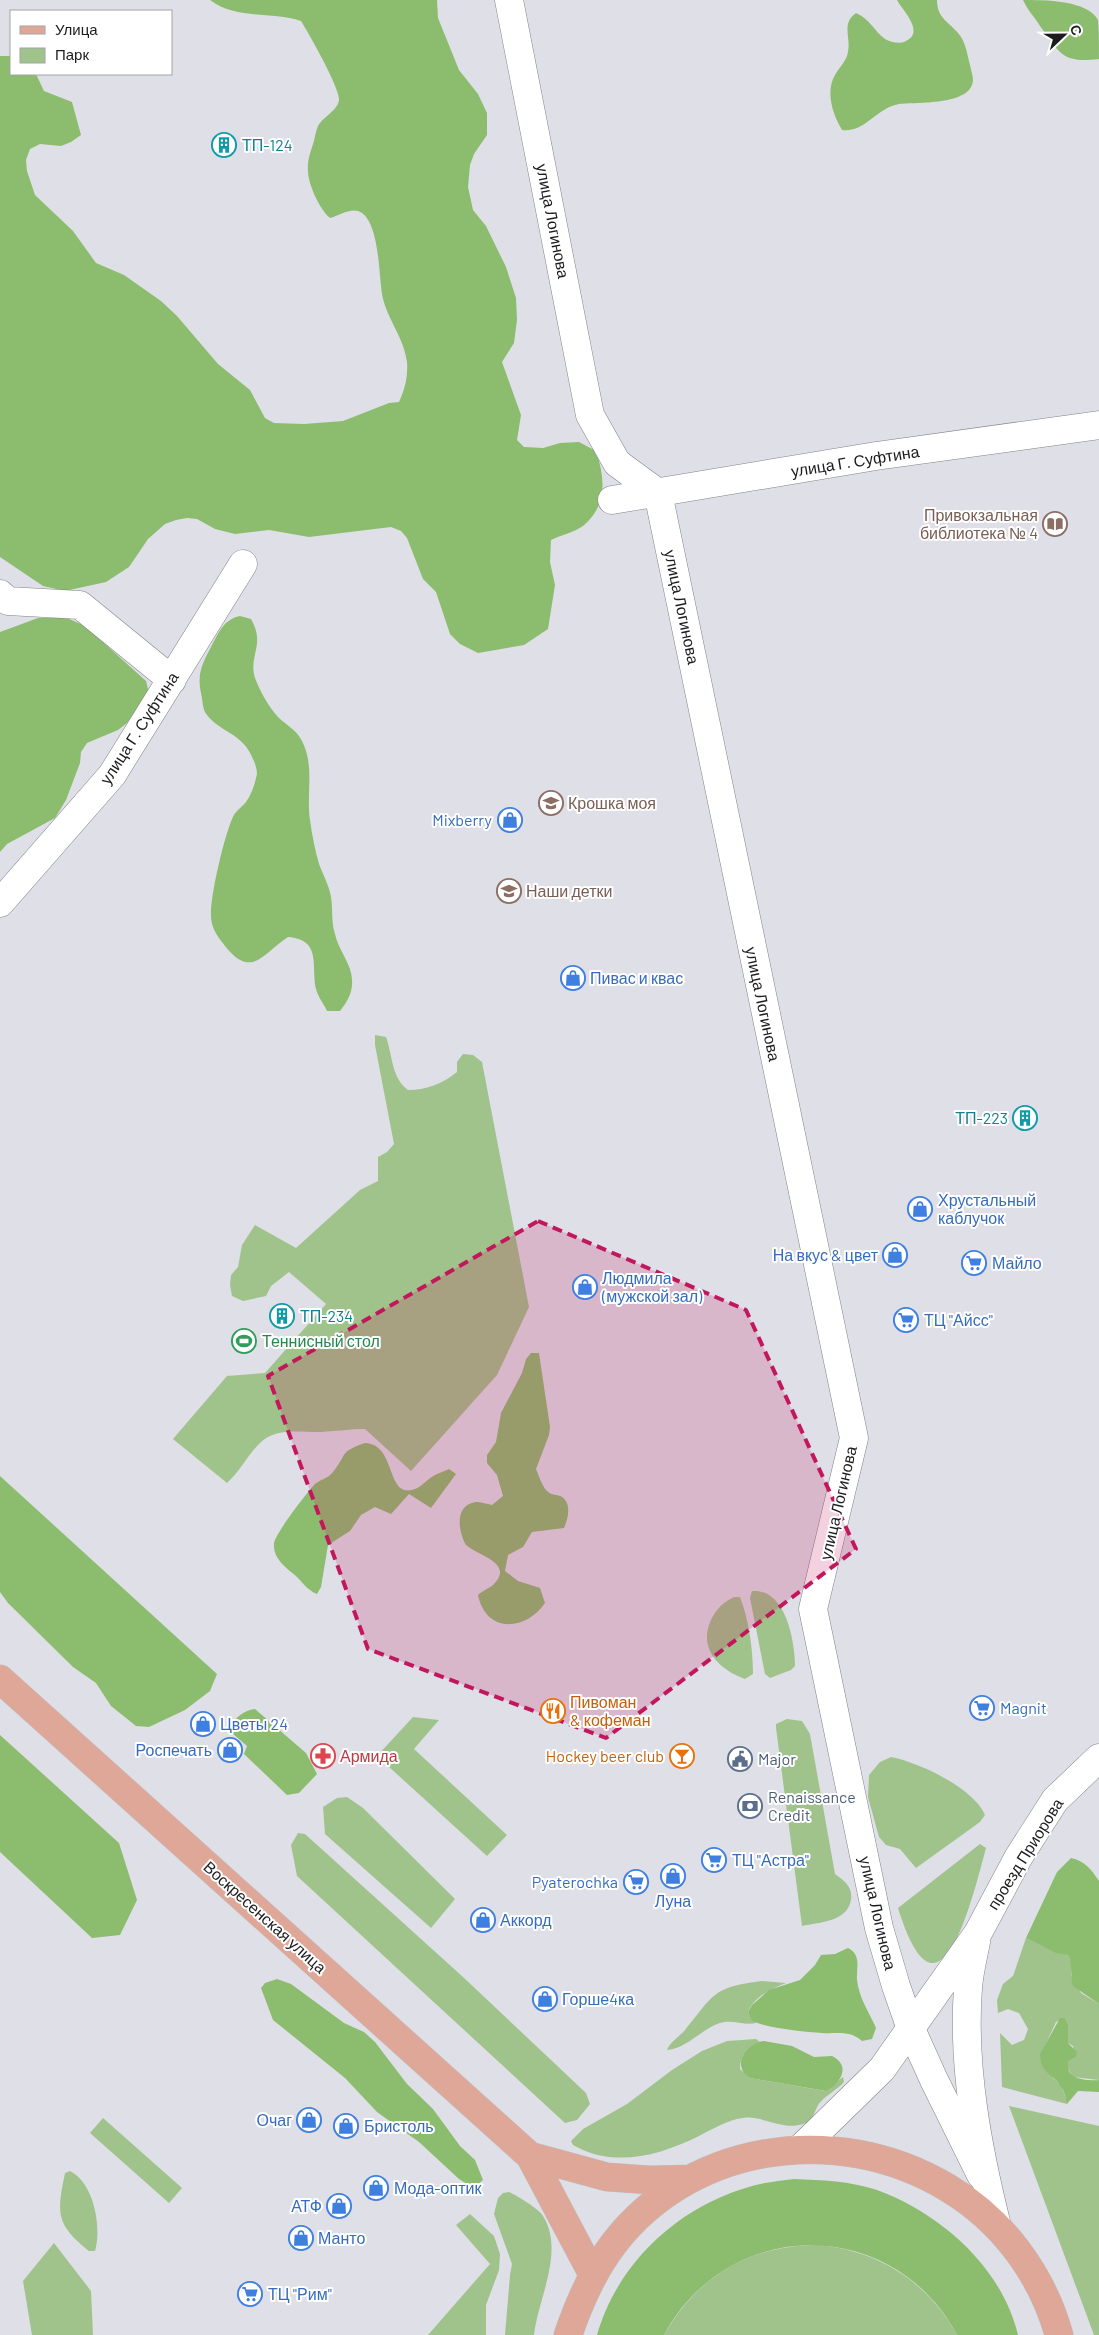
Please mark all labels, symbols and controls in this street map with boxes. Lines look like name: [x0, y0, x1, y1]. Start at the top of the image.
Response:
legend: [10, 10, 172, 75]
north arrow: [1039, 10, 1089, 60]
text: Улица: [55, 20, 98, 38]
text: С: [1067, 22, 1086, 38]
text: Парк: [55, 45, 89, 63]
building icon: ТП-124: [211, 132, 237, 158]
place label: ТП-124: [242, 135, 293, 154]
street label: улица Логинова: [533, 162, 574, 280]
street label: улица Г. Суфтина: [789, 441, 921, 480]
place label: Привокзальная библиотека № 4: [920, 505, 1038, 542]
library icon: Привокзальная библиотека № 4: [1042, 511, 1068, 537]
street label: улица Логинова: [661, 548, 704, 666]
street label: улица Г. Суфтина: [95, 668, 182, 787]
school or university icon: Крошка моя: [538, 790, 564, 816]
place label: Крошка моя: [568, 793, 656, 812]
shop icon: Mixberry: [497, 807, 523, 833]
place label: Mixberry: [432, 810, 493, 829]
school or university icon: Наши детки: [496, 878, 522, 904]
place label: Наши детки: [526, 881, 612, 900]
street label: улица Логинова: [742, 945, 785, 1063]
shop icon: Пивас и квас: [560, 965, 586, 991]
place label: Пивас и квас: [590, 968, 683, 987]
building icon: ТП-223: [1012, 1105, 1038, 1131]
place label: ТП-223: [955, 1108, 1008, 1127]
place label: Хрустальный каблучок: [938, 1190, 1036, 1227]
shop icon: Хрустальный каблучок: [907, 1196, 933, 1222]
shop icon: На вкус & цвет: [882, 1242, 908, 1268]
place label: На вкус & цвет: [773, 1245, 879, 1264]
supermarket icon: Майло: [961, 1250, 987, 1276]
place label: Майло: [992, 1253, 1042, 1272]
place label: Людмила (мужской зал): [601, 1268, 703, 1305]
shop icon: Людмила (мужской зал): [572, 1274, 598, 1300]
building icon: ТП-234: [269, 1303, 295, 1329]
place label: ТП-234: [300, 1306, 353, 1325]
supermarket icon: ТЦ "Айсс": [893, 1307, 919, 1333]
place label: ТЦ "Айсс": [924, 1310, 993, 1329]
sports icon: Теннисный стол: [231, 1328, 257, 1354]
place label: Теннисный стол: [262, 1331, 380, 1350]
street label: улица Логинова: [815, 1444, 860, 1562]
place label: Пивоман & кофеман: [570, 1692, 651, 1729]
supermarket icon: Magnit: [969, 1695, 995, 1721]
restaurant icon: Пивоман & кофеман: [540, 1698, 566, 1724]
place label: Magnit: [1000, 1698, 1047, 1717]
shop icon: Цветы 24: [190, 1711, 216, 1737]
place label: Цветы 24: [220, 1714, 288, 1733]
shop icon: Роспечать: [217, 1737, 243, 1763]
place label: Роспечать: [136, 1740, 212, 1759]
pharmacy icon: Армида: [310, 1743, 336, 1769]
bar icon: Hockey beer club: [669, 1743, 695, 1769]
place label: Армида: [340, 1746, 398, 1765]
place label: Hockey beer club: [546, 1746, 664, 1765]
public building icon: Major: [727, 1746, 753, 1772]
place label: Major: [758, 1749, 796, 1768]
place label: Renaissance Credit: [768, 1787, 856, 1824]
bank icon: Renaissance Credit: [737, 1793, 763, 1819]
street label: проезд Приорова: [983, 1794, 1067, 1913]
supermarket icon: ТЦ "Астра": [701, 1847, 727, 1873]
place label: ТЦ "Астра": [732, 1850, 809, 1869]
street label: улица Логинова: [856, 1854, 901, 1972]
street label: Воскресенская улица: [200, 1857, 331, 1977]
shop icon: Луна: [660, 1863, 686, 1889]
supermarket icon: Pyaterochka: [623, 1869, 649, 1895]
place label: Pyaterochka: [532, 1872, 618, 1891]
place label: Луна: [655, 1891, 691, 1910]
shop icon: Аккорд: [470, 1907, 496, 1933]
place label: Аккорд: [500, 1910, 552, 1929]
shop icon: Горше4ка: [532, 1986, 558, 2012]
place label: Горше4ка: [562, 1989, 634, 2008]
shop icon: Очаг: [296, 2107, 322, 2133]
place label: Очаг: [256, 2110, 292, 2129]
shop icon: Бристоль: [333, 2113, 359, 2139]
place label: Бристоль: [364, 2116, 434, 2135]
shop icon: Мода-оптик: [363, 2175, 389, 2201]
place label: Мода-оптик: [394, 2178, 482, 2197]
shop icon: АТФ: [326, 2193, 352, 2219]
place label: АТФ: [291, 2196, 322, 2215]
shop icon: Манто: [288, 2225, 314, 2251]
place label: Манто: [318, 2228, 365, 2247]
supermarket icon: ТЦ "Рим": [237, 2281, 263, 2307]
place label: ТЦ "Рим": [268, 2284, 332, 2303]

